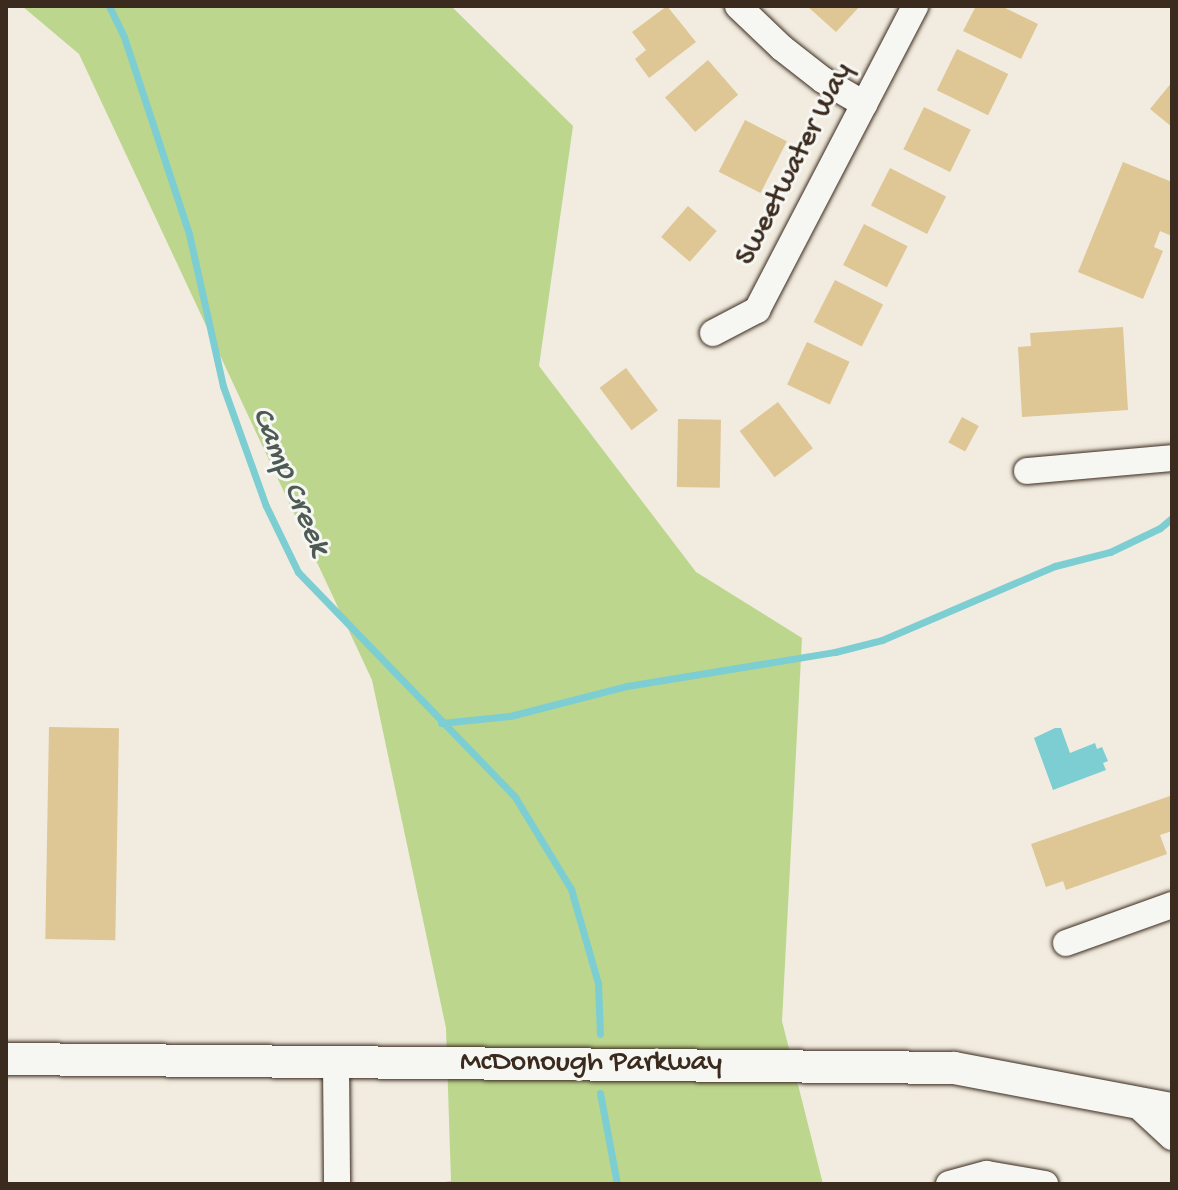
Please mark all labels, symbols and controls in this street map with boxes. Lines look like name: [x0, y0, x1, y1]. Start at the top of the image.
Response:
street label: Sweetwater Way: [729, 58, 863, 272]
water label: Camp Creek: [241, 402, 337, 562]
street label: McDonough Parkway: [460, 1046, 722, 1082]

